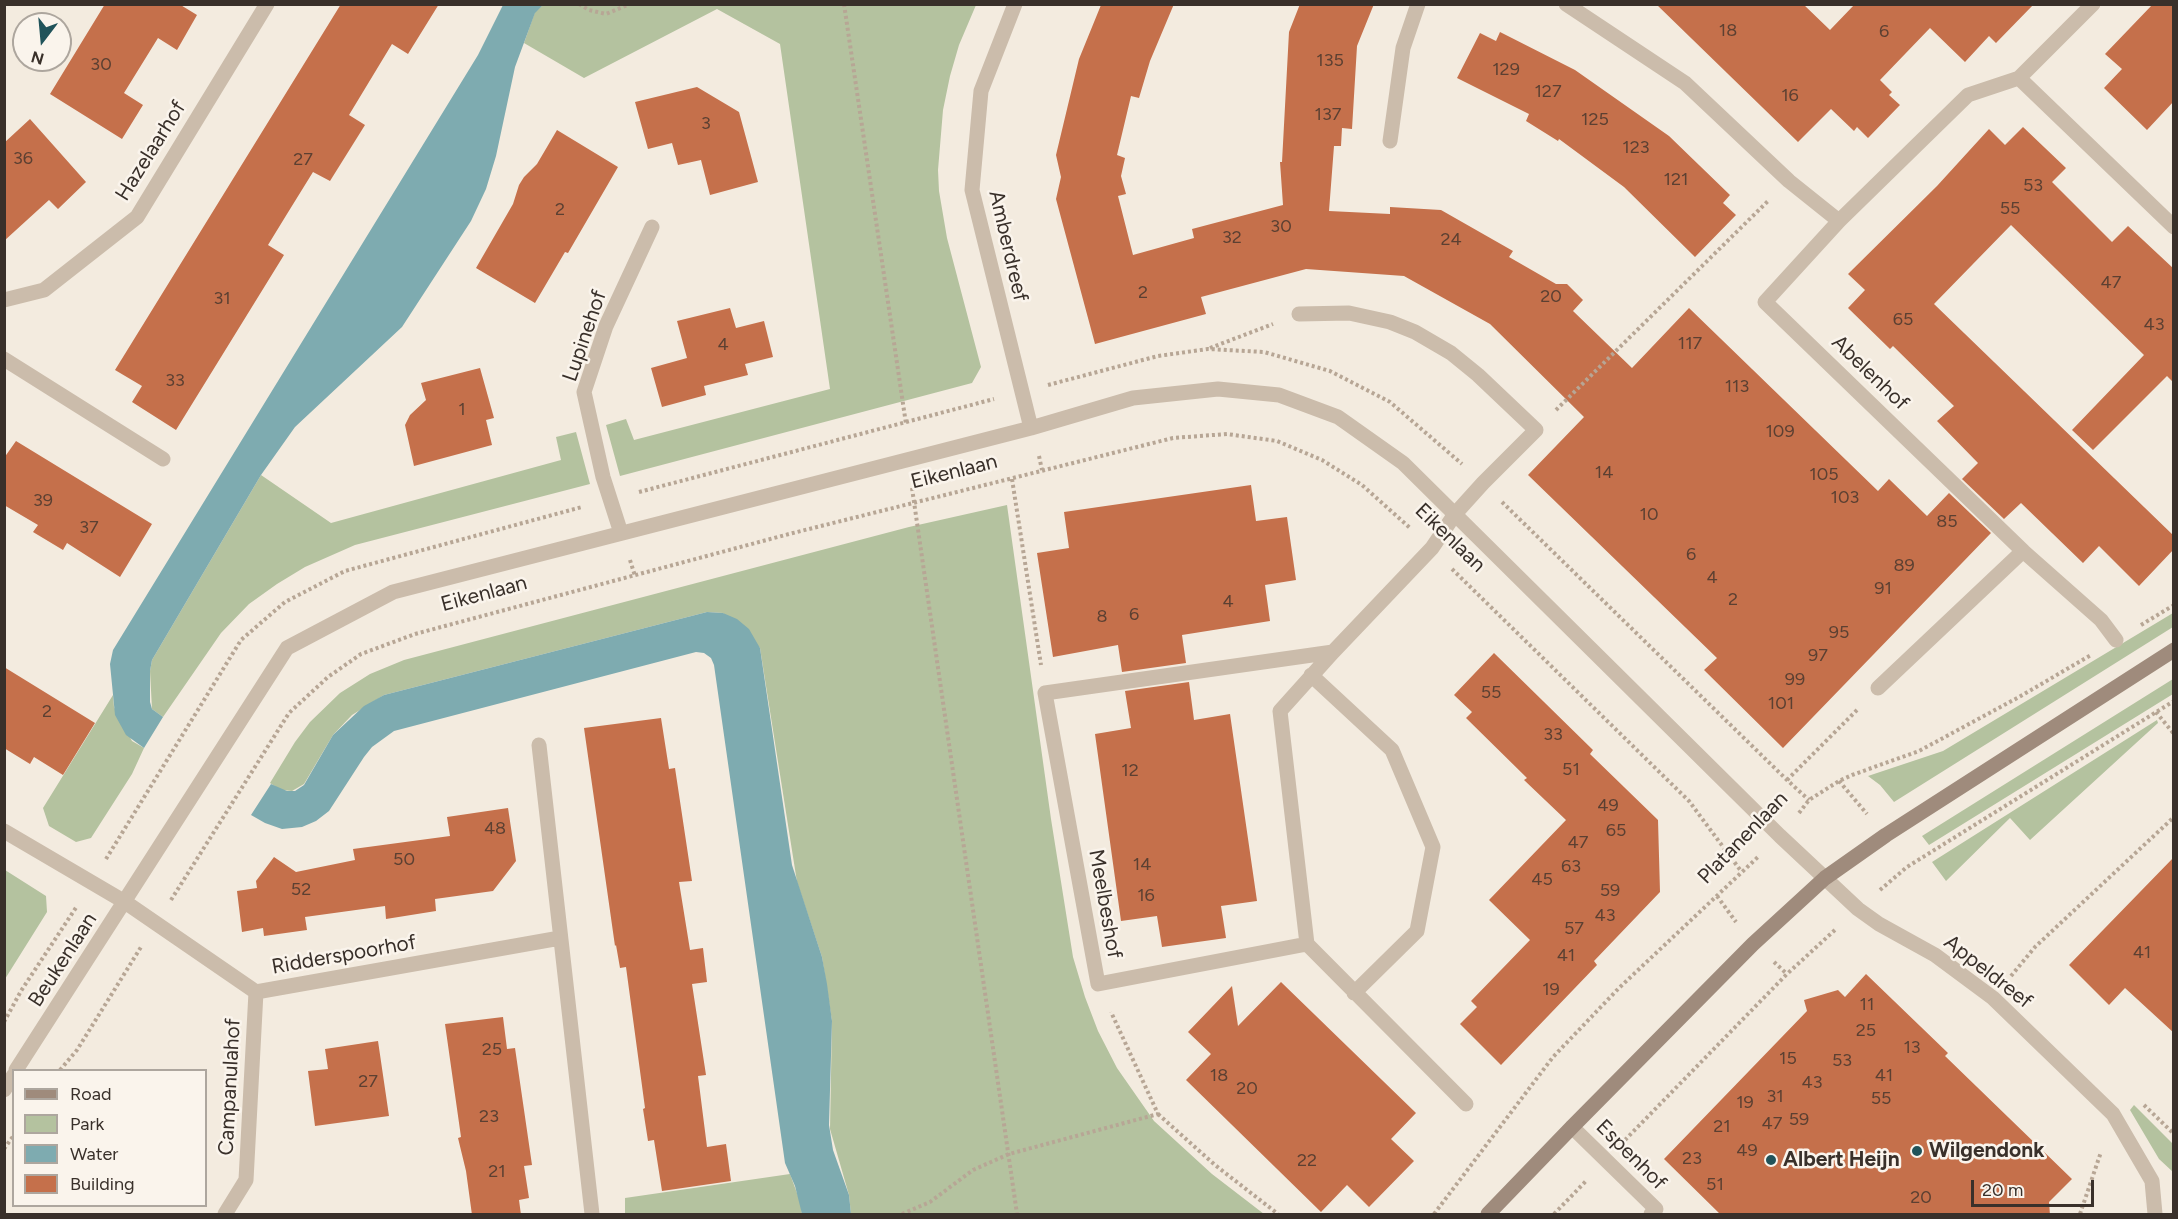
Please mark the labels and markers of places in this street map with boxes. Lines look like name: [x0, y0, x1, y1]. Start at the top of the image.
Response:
place label: Wilgendonk: [1929, 1138, 2044, 1164]
marker: Wilgendonk: [1910, 1144, 1924, 1158]
place label: Albert Heijn: [1783, 1147, 1900, 1173]
marker: Albert Heijn: [1764, 1153, 1778, 1167]

